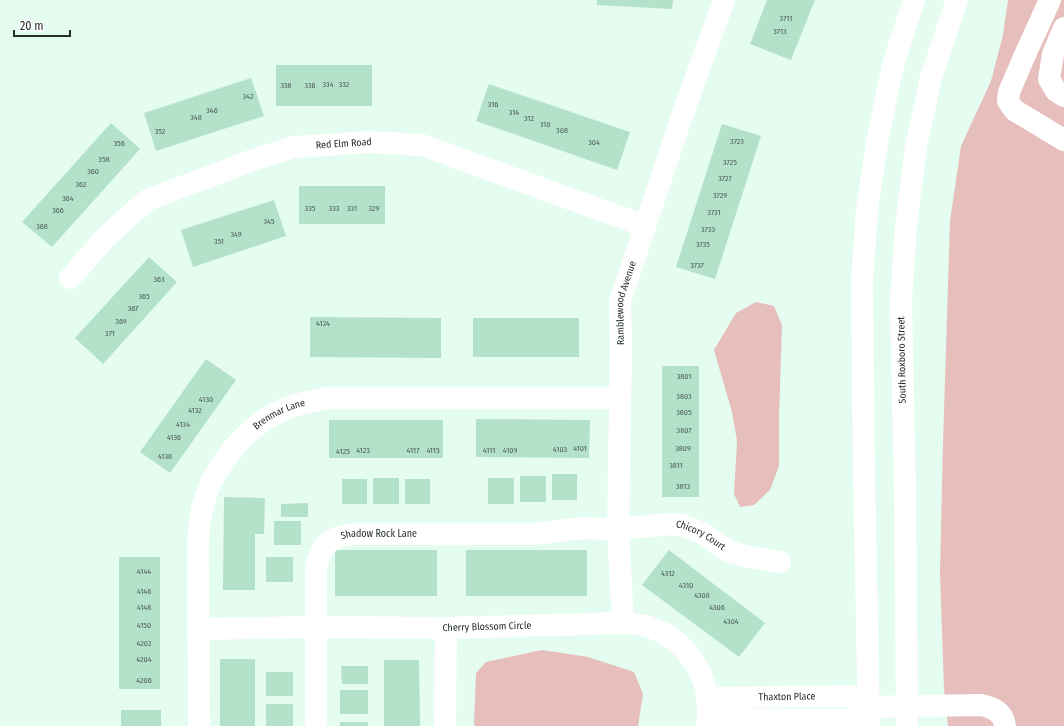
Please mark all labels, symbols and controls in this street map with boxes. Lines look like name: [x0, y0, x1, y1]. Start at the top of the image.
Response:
scale bar: [14, 12, 70, 38]
house number: 3711: [780, 14, 792, 23]
text: 20 m: [20, 19, 44, 33]
house number: 3713: [773, 27, 787, 36]
house number: 334: [322, 80, 334, 89]
house number: 332: [339, 80, 350, 89]
house number: 338: [280, 81, 292, 90]
house number: 336: [304, 81, 316, 90]
house number: 342: [243, 92, 254, 101]
house number: 316: [488, 100, 498, 109]
house number: 346: [206, 106, 218, 115]
house number: 314: [509, 108, 519, 117]
house number: 348: [190, 113, 202, 122]
house number: 312: [524, 114, 534, 123]
house number: 310: [540, 120, 550, 129]
house number: 308: [556, 126, 568, 135]
house number: 352: [155, 127, 166, 136]
street label: Red Elm Road: [315, 136, 372, 152]
house number: 3723: [730, 137, 744, 146]
house number: 304: [588, 138, 600, 147]
house number: 356: [113, 139, 125, 148]
house number: 358: [98, 155, 110, 164]
house number: 3725: [723, 158, 737, 167]
house number: 360: [87, 167, 99, 176]
house number: 3727: [718, 174, 732, 183]
house number: 362: [75, 180, 87, 189]
house number: 3729: [713, 191, 727, 200]
house number: 364: [62, 194, 74, 203]
house number: 335: [305, 204, 316, 213]
house number: 333: [329, 204, 340, 213]
house number: 331: [347, 204, 357, 213]
house number: 329: [369, 204, 380, 213]
house number: 366: [52, 206, 64, 215]
house number: 3731: [707, 208, 721, 217]
house number: 345: [263, 217, 275, 226]
house number: 368: [36, 222, 48, 231]
house number: 3733: [701, 225, 715, 234]
house number: 349: [230, 230, 242, 239]
house number: 351: [214, 237, 224, 246]
house number: 3735: [696, 240, 710, 249]
street label: Ramblewood Avenue: [614, 259, 639, 345]
house number: 3737: [690, 261, 705, 270]
house number: 363: [153, 275, 165, 284]
house number: 365: [138, 292, 150, 301]
house number: 367: [128, 304, 139, 313]
street label: South Roxboro Street: [895, 316, 909, 404]
house number: 369: [115, 317, 127, 326]
house number: 4124: [316, 319, 330, 328]
house number: 371: [105, 329, 115, 338]
house number: 3801: [677, 372, 691, 381]
house number: 3803: [676, 392, 692, 401]
house number: 4130: [199, 395, 213, 404]
street label: Brenmar Lane: [251, 397, 306, 432]
house number: 4132: [188, 406, 202, 415]
house number: 3805: [676, 408, 692, 417]
house number: 4134: [176, 420, 190, 429]
house number: 3807: [677, 426, 692, 435]
house number: 4136: [167, 433, 181, 442]
house number: 4101: [573, 444, 587, 453]
house number: 3809: [675, 444, 691, 453]
house number: 4103: [553, 445, 568, 454]
house number: 4123: [356, 446, 370, 455]
house number: 4117: [407, 446, 420, 455]
house number: 4115: [426, 446, 440, 455]
house number: 4111: [483, 446, 495, 455]
house number: 4109: [503, 446, 517, 455]
house number: 4125: [336, 447, 350, 456]
house number: 4138: [158, 452, 172, 461]
house number: 3811: [669, 461, 683, 470]
house number: 3813: [676, 482, 690, 491]
street label: Chicory Court: [675, 519, 728, 554]
street label: Shadow Rock Lane: [340, 528, 417, 542]
house number: 4144: [137, 567, 151, 576]
house number: 4312: [661, 569, 675, 578]
house number: 4310: [679, 581, 693, 590]
house number: 4146: [137, 587, 151, 596]
house number: 4308: [694, 591, 710, 600]
house number: 4148: [137, 603, 151, 612]
house number: 4306: [709, 603, 725, 612]
house number: 4304: [723, 617, 739, 626]
street label: Cherry Blossom Circle: [443, 620, 532, 634]
house number: 4150: [137, 621, 151, 630]
house number: 4202: [137, 639, 152, 648]
house number: 4204: [136, 655, 152, 664]
house number: 4206: [136, 676, 152, 685]
street label: Thaxton Place: [758, 690, 816, 703]

